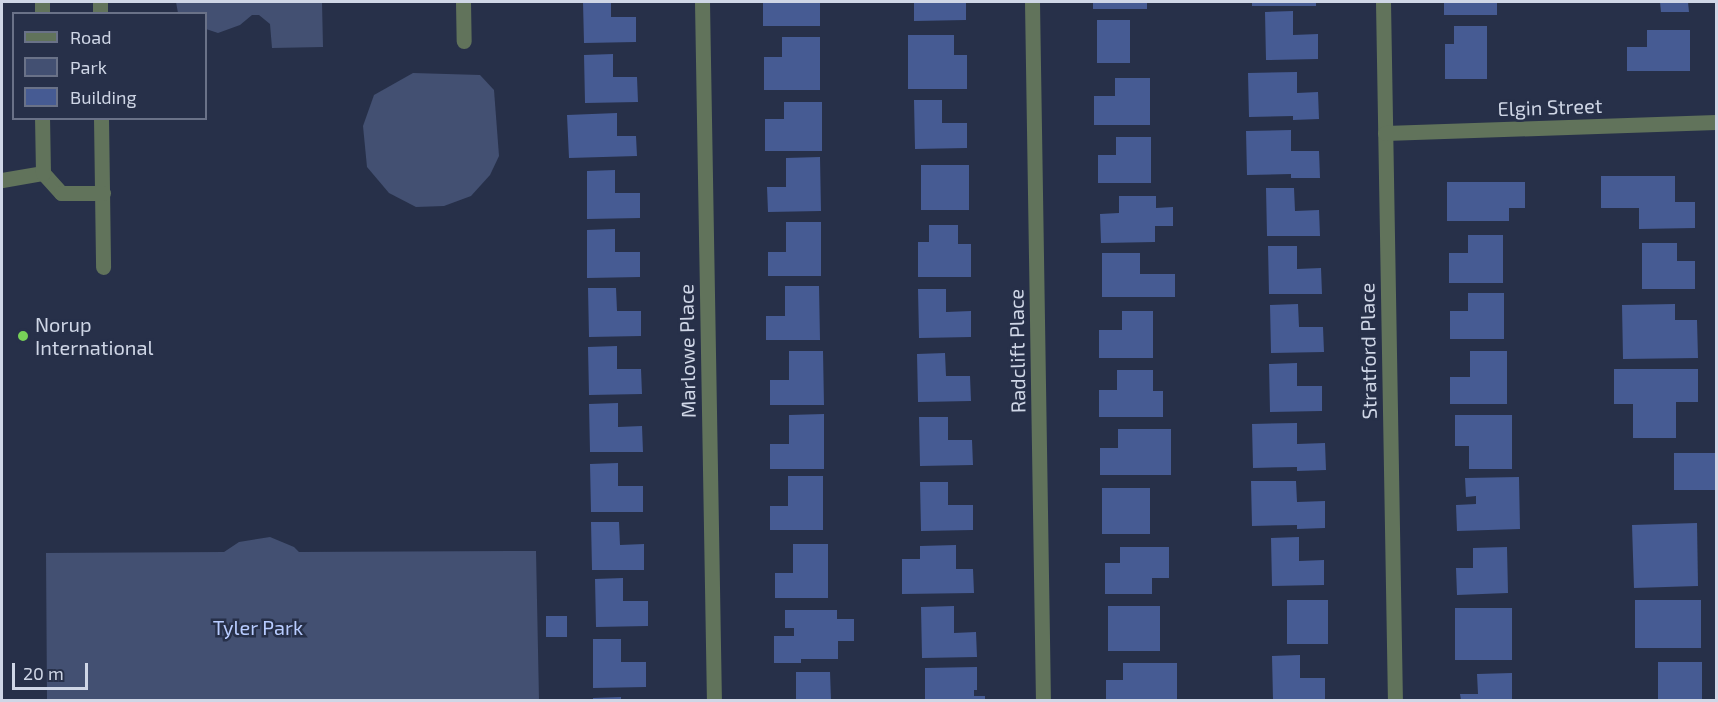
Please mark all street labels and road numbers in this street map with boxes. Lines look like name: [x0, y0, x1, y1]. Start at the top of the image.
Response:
street label: Elgin Street: [1497, 93, 1603, 121]
street label: Stratford Place: [1355, 282, 1381, 420]
street label: Marlowe Place: [674, 284, 700, 418]
street label: Radclift Place: [1004, 289, 1030, 413]

